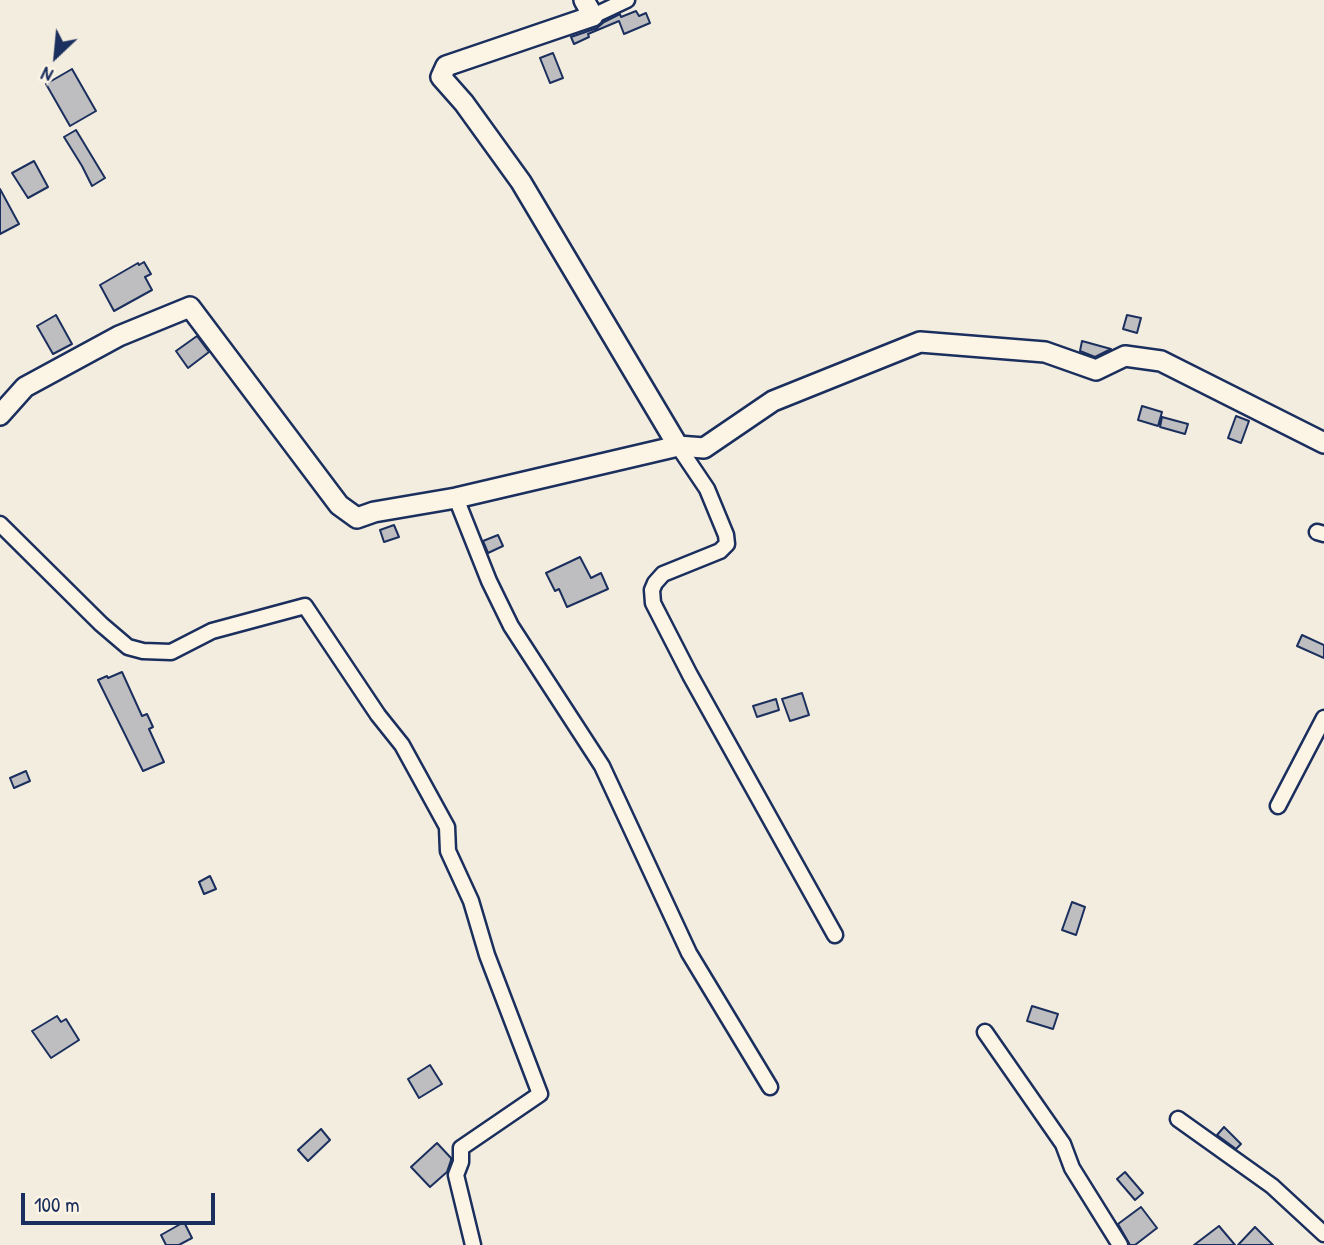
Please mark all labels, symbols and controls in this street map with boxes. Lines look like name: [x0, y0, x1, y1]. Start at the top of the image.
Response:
north arrow: [21, 21, 91, 91]
text: N: [37, 61, 57, 89]
scale bar: [24, 1178, 219, 1222]
text: 100 m: [34, 1190, 80, 1219]

